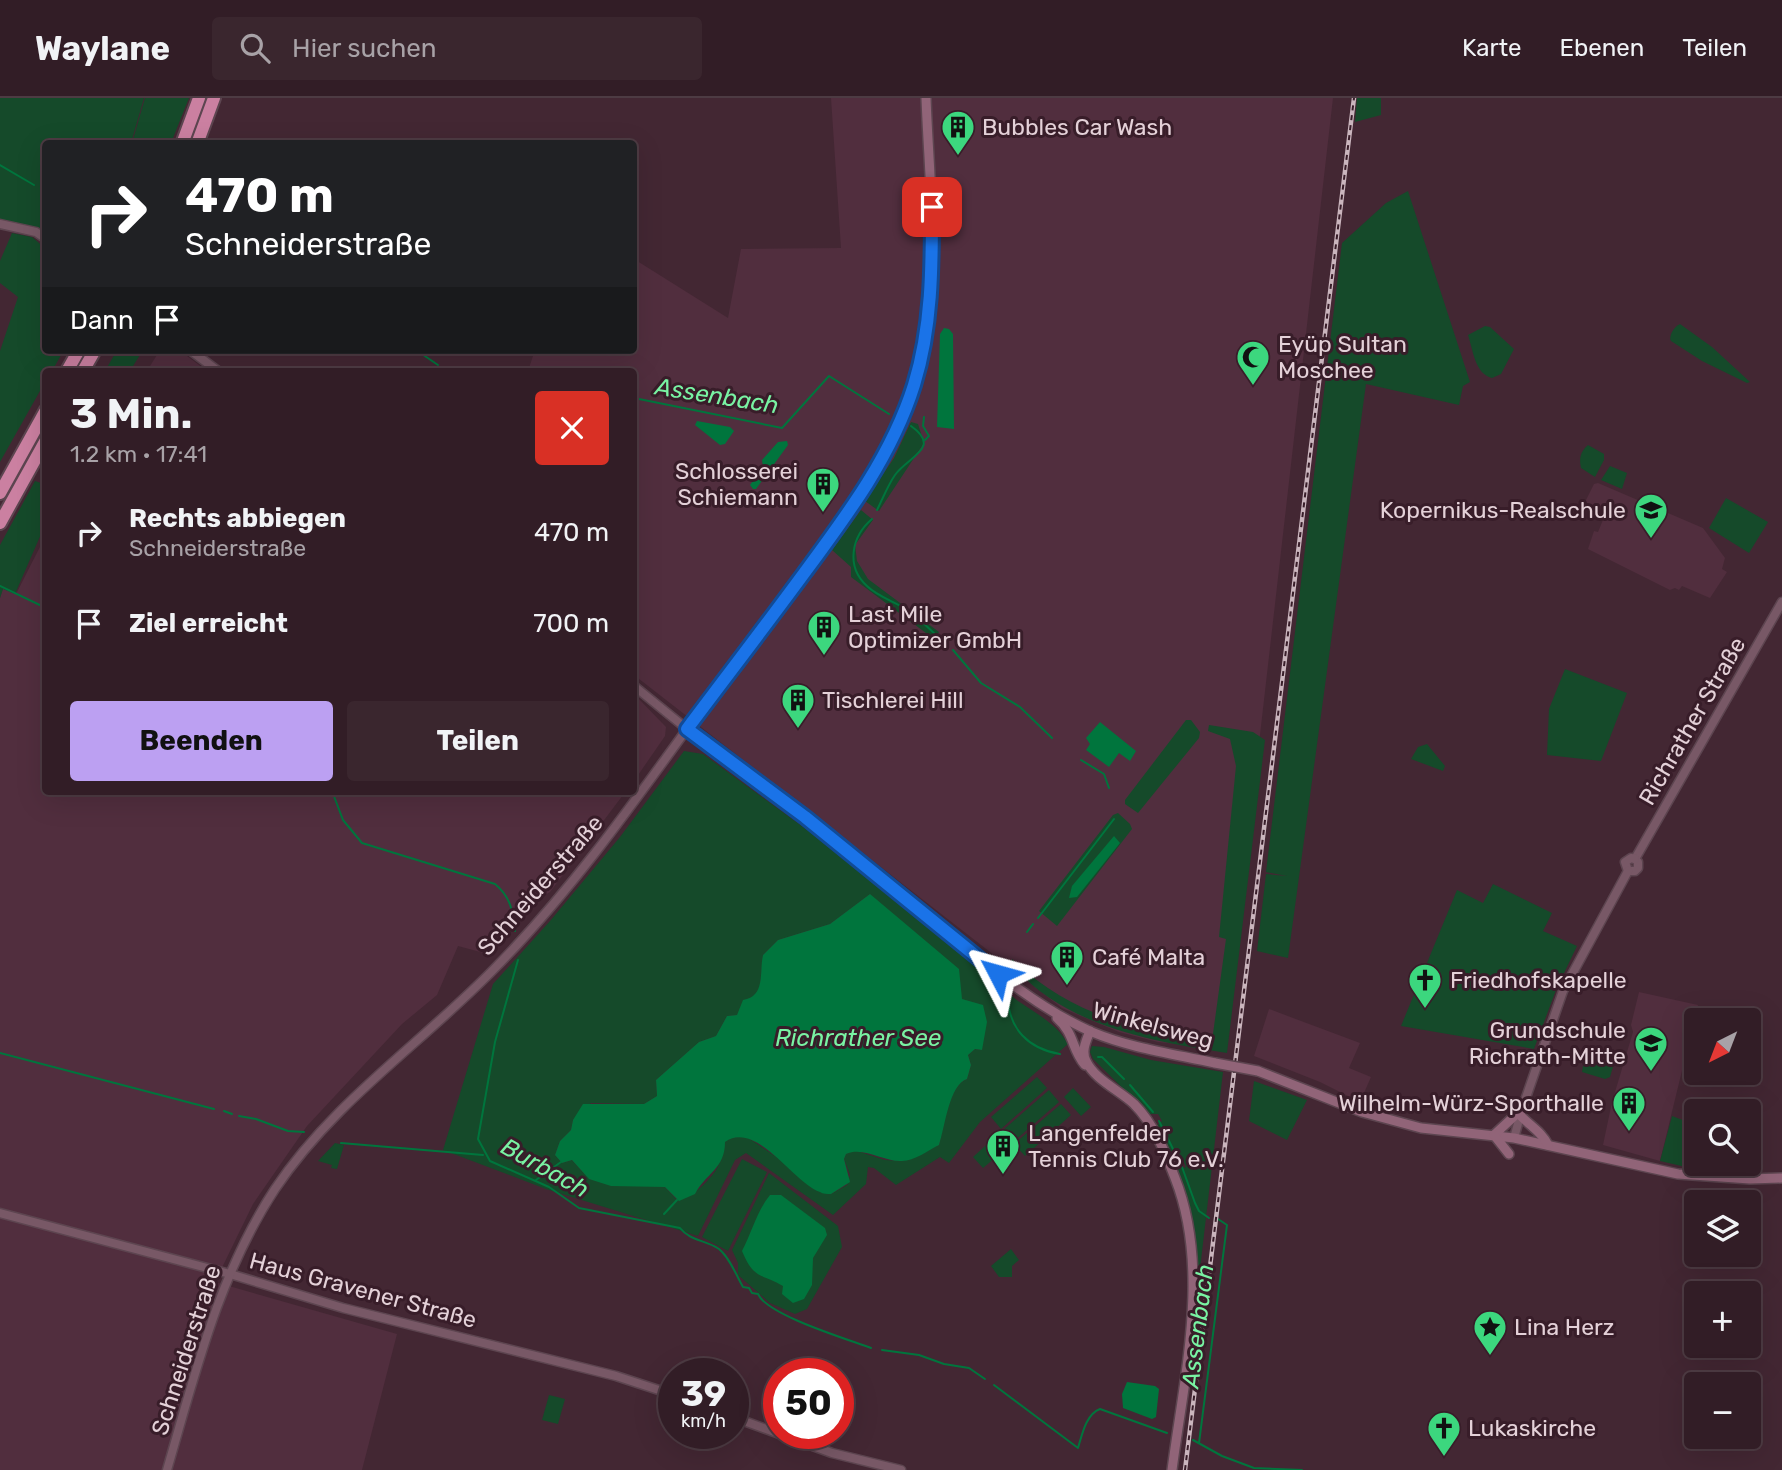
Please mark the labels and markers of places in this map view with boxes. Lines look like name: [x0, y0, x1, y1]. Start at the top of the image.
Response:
building icon: Bubbles Car Wash: [939, 108, 977, 157]
place label: Bubbles Car Wash: [982, 113, 1172, 141]
pin: [902, 177, 962, 237]
place label: Eyüp Sultan Moschee: [1278, 330, 1407, 384]
mosque icon: Eyüp Sultan Moschee: [1234, 338, 1272, 387]
place label: Schlosserei Schiemann: [675, 457, 798, 511]
building icon: Schlosserei Schiemann: [804, 465, 842, 514]
school or university icon: Kopernikus-Realschule: [1632, 491, 1670, 540]
place label: Kopernikus-Realschule: [1380, 496, 1626, 524]
place label: Last Mile Optimizer GmbH: [848, 600, 1022, 654]
building icon: Last Mile Optimizer GmbH: [805, 608, 843, 657]
building icon: Tischlerei Hill: [779, 681, 817, 730]
place label: Tischlerei Hill: [822, 686, 963, 714]
building icon: Café Malta: [1048, 938, 1086, 987]
place label: Café Malta: [1092, 943, 1205, 971]
church icon: Friedhofskapelle: [1406, 961, 1444, 1010]
place label: Friedhofskapelle: [1450, 966, 1627, 994]
place label: Grundschule Richrath-Mitte: [1469, 1016, 1626, 1070]
school or university icon: Grundschule Richrath-Mitte: [1632, 1024, 1670, 1073]
building icon: Wilhelm-Würz-Sporthalle: [1610, 1084, 1648, 1133]
place label: Wilhelm-Würz-Sporthalle: [1338, 1089, 1604, 1117]
place label: Langenfelder Tennis Club 76 e.V.: [1028, 1119, 1224, 1173]
building icon: Langenfelder Tennis Club 76 e.V.: [984, 1127, 1022, 1176]
place icon: Lina Herz: [1471, 1308, 1509, 1357]
place label: Lina Herz: [1514, 1313, 1615, 1341]
church icon: Lukaskirche: [1425, 1409, 1463, 1458]
place label: Lukaskirche: [1468, 1414, 1596, 1442]

